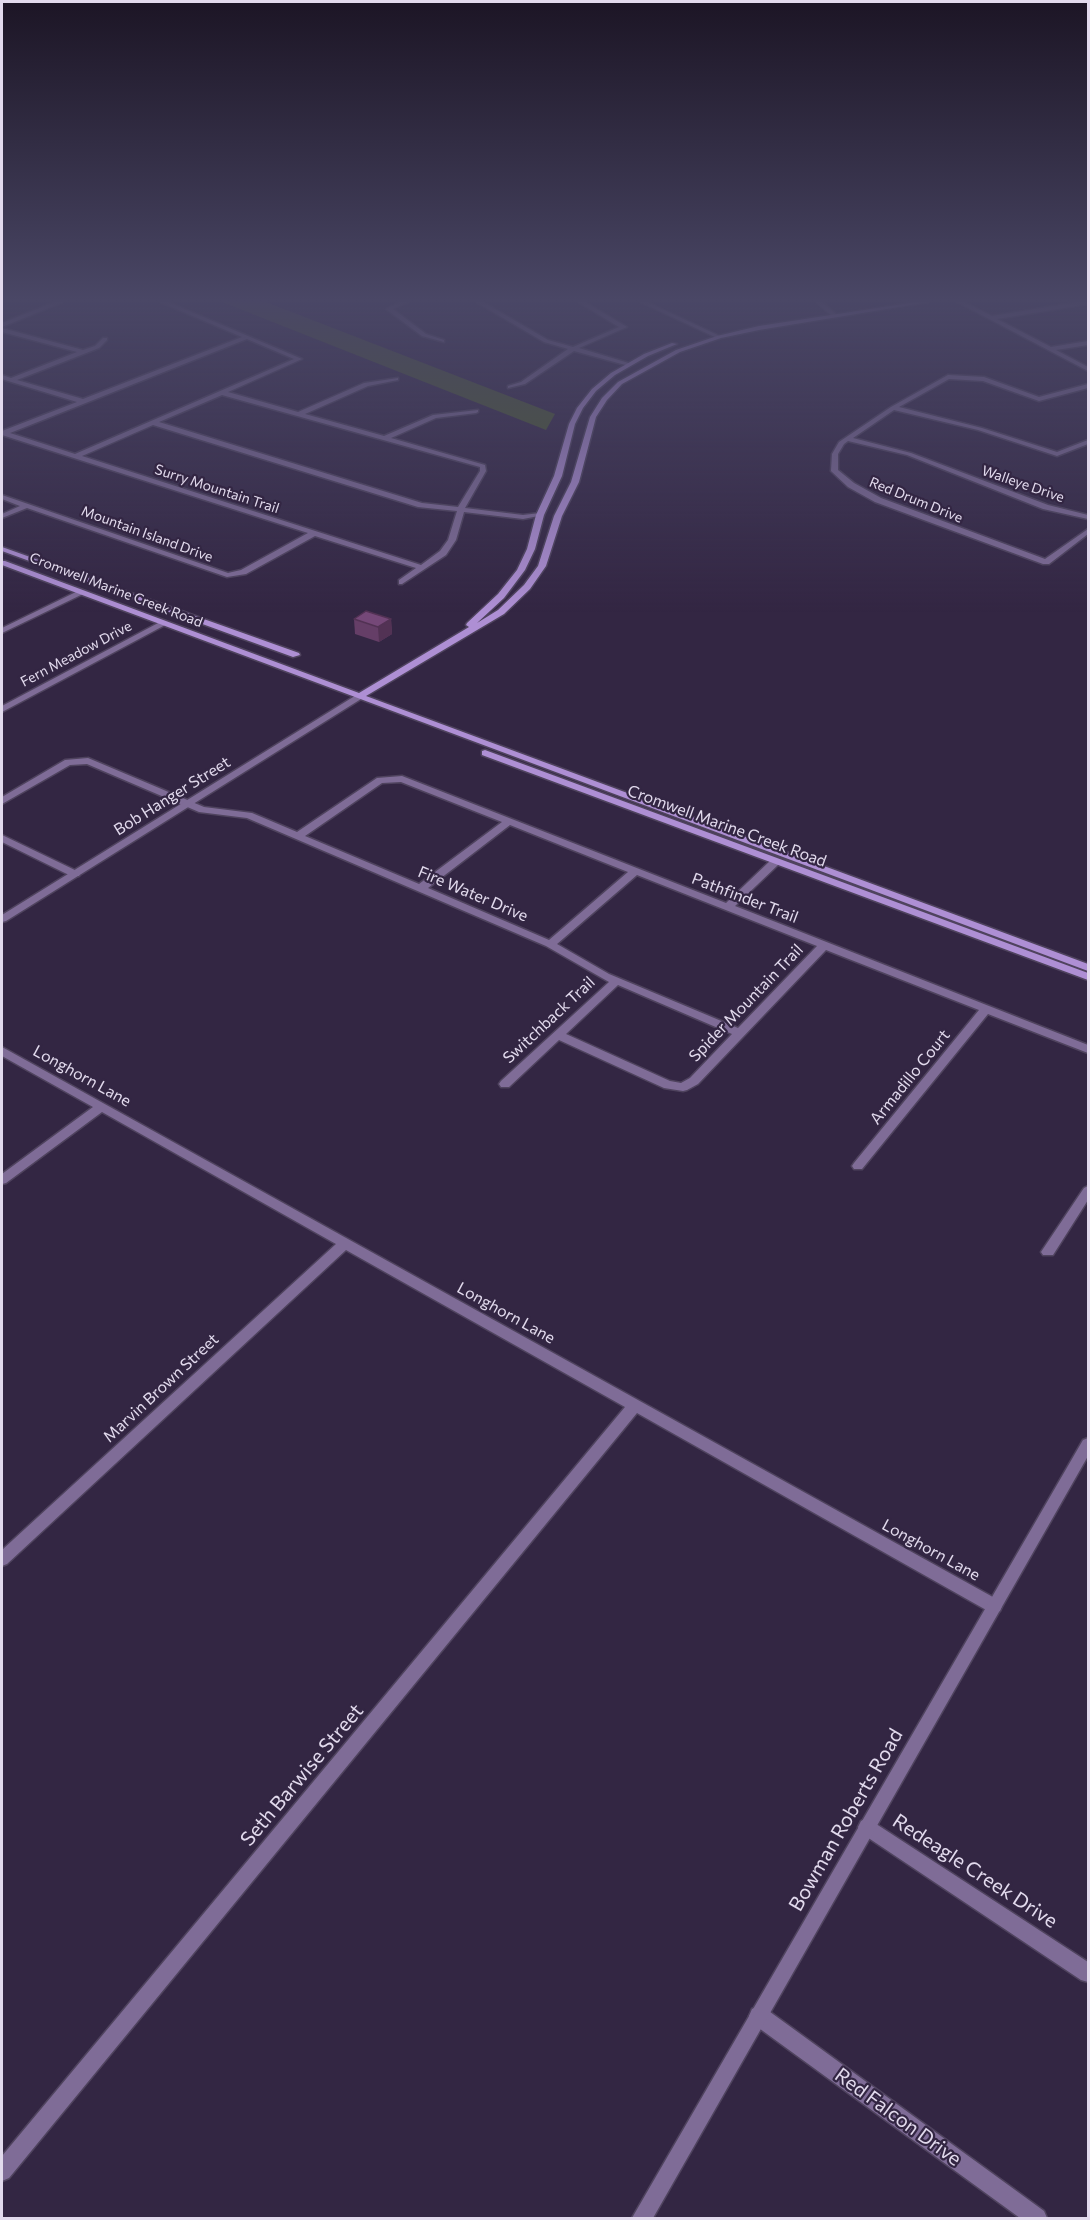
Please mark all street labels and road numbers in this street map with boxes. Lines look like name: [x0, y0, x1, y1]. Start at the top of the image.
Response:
street label: Surry Mountain Trail: [153, 461, 281, 517]
street label: Walleye Drive: [980, 462, 1066, 506]
street label: Red Drum Drive: [867, 474, 965, 526]
street label: Mountain Island Drive: [79, 502, 215, 566]
street label: Cromwell Marine Creek Road: [27, 549, 205, 631]
street label: Fern Meadow Drive: [18, 618, 134, 690]
street label: Bob Hanger Street: [110, 752, 234, 840]
street label: Cromwell Marine Creek Road: [625, 781, 829, 871]
street label: Fire Water Drive: [415, 862, 531, 926]
street label: Pathfinder Trail: [689, 869, 801, 927]
street label: Spider Mountain Trail: [685, 940, 807, 1066]
street label: Switchback Trail: [499, 973, 599, 1067]
street label: Armadillo Court: [866, 1026, 954, 1128]
street label: Longhorn Lane: [30, 1041, 134, 1111]
street label: Longhorn Lane: [454, 1278, 558, 1348]
street label: Marvin Brown Street: [99, 1330, 223, 1446]
street label: Longhorn Lane: [879, 1515, 983, 1585]
street label: Seth Barwise Street: [236, 1699, 368, 1851]
street label: Bowman Roberts Road: [784, 1725, 908, 1915]
street label: Redeagle Creek Drive: [888, 1809, 1062, 1933]
street label: Red Falcon Drive: [830, 2063, 966, 2171]

